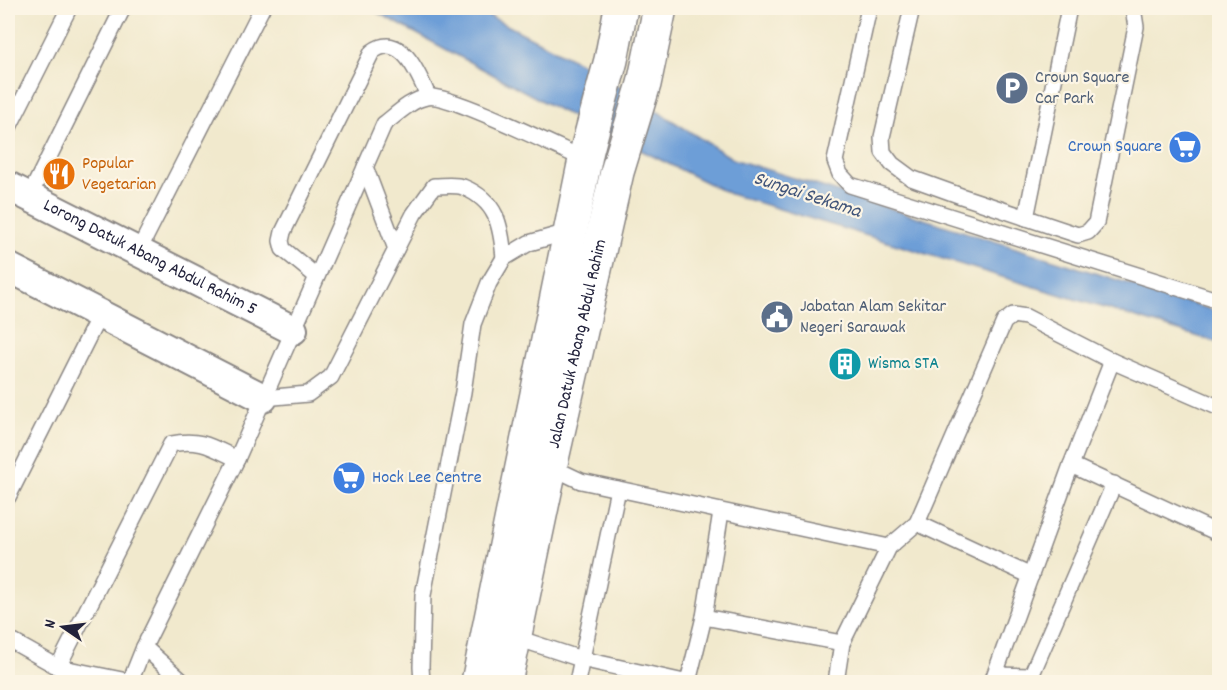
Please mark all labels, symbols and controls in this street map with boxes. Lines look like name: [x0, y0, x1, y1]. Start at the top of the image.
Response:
place label: Crown Square Car Park: [1035, 66, 1129, 112]
parking icon: Crown Square Car Park: [994, 70, 1030, 106]
supermarket icon: Crown Square: [1167, 129, 1203, 165]
place label: Crown Square: [1068, 135, 1162, 160]
place label: Popular Vegetarian: [82, 152, 156, 198]
restaurant icon: Popular Vegetarian: [41, 156, 77, 192]
water label: Sungai Sekama: [750, 165, 866, 227]
street label: Lorong Datuk Abang Abdul Rahim 5: [39, 193, 261, 322]
street label: Jalan Datuk Abang Abdul Rahim: [542, 237, 614, 451]
place label: Jabatan Alam Sekitar Negeri Sarawak: [800, 295, 946, 341]
public building icon: Jabatan Alam Sekitar Negeri Sarawak: [759, 299, 795, 335]
building icon: Wisma STA: [827, 346, 863, 382]
place label: Wisma STA: [868, 352, 939, 377]
supermarket icon: Hock Lee Centre: [331, 460, 367, 496]
place label: Hock Lee Centre: [372, 466, 482, 491]
north arrow: [33, 597, 93, 657]
text: N: [39, 617, 63, 631]

